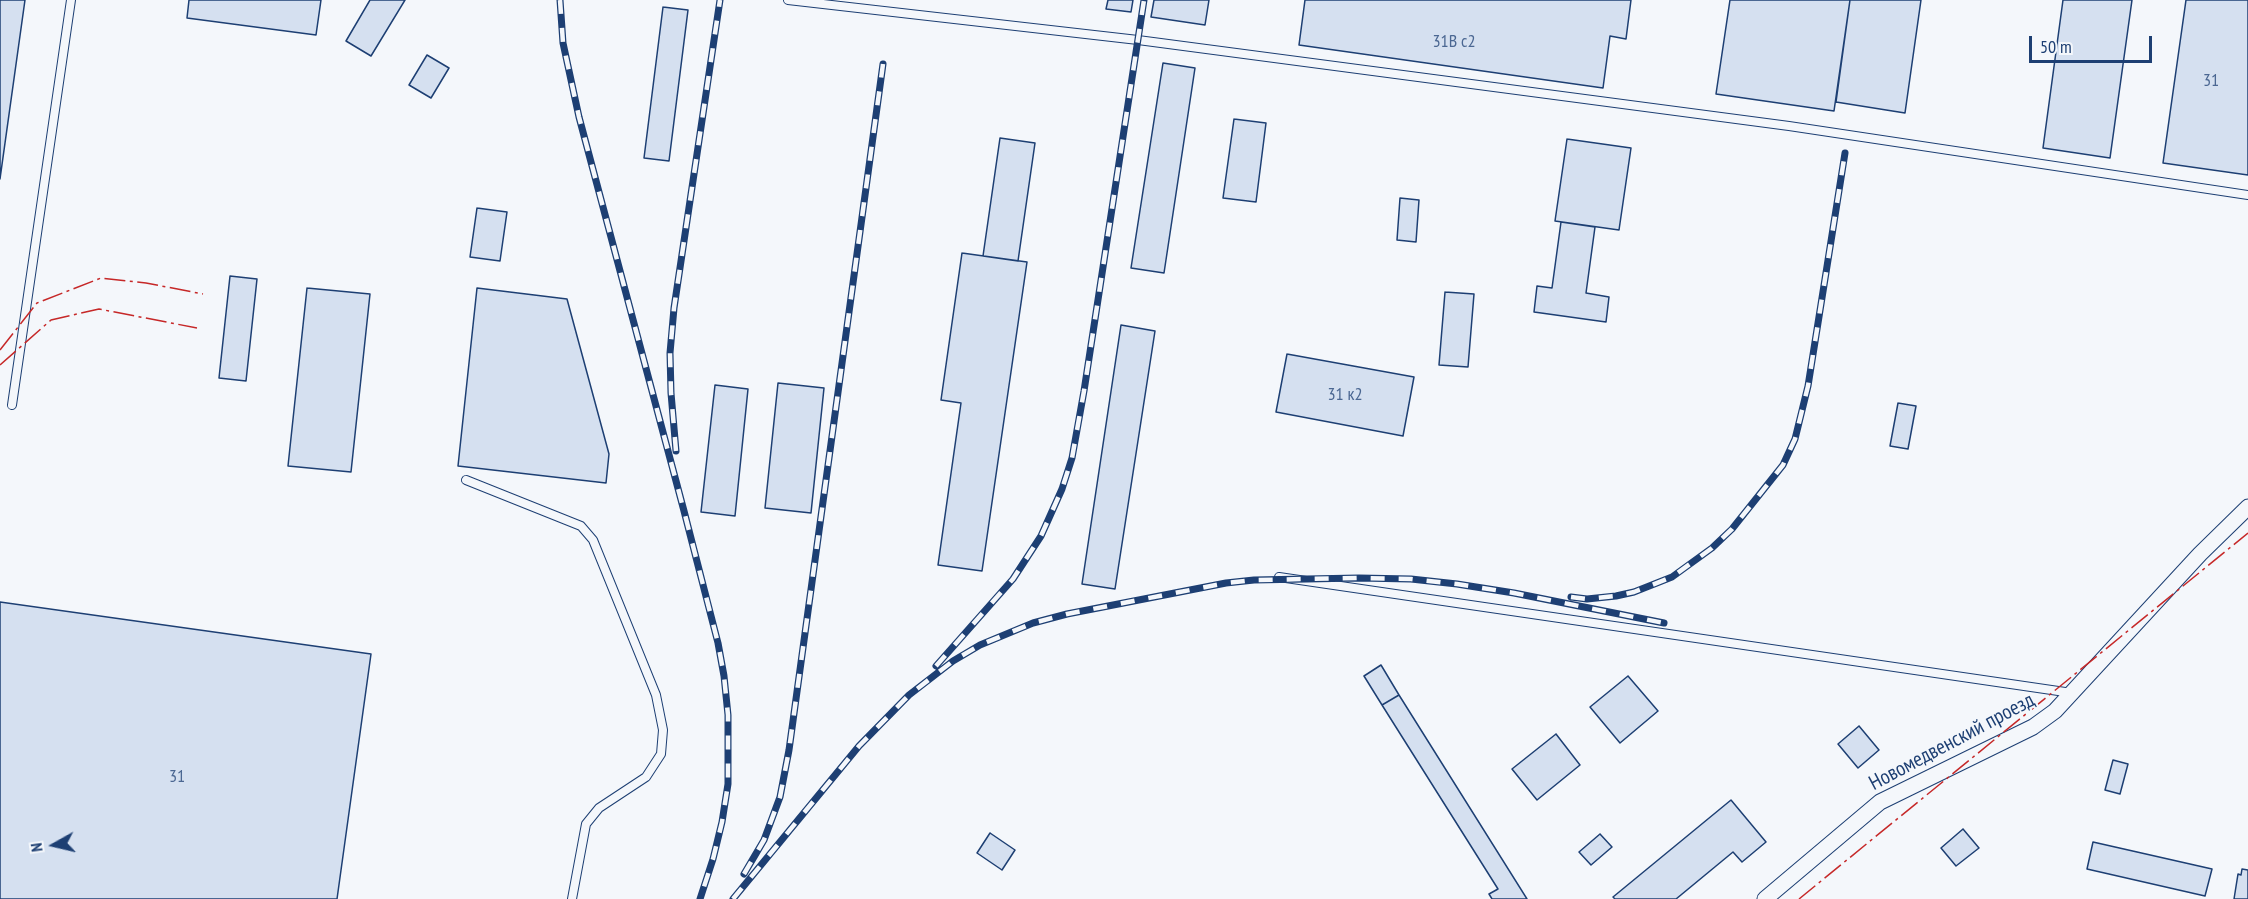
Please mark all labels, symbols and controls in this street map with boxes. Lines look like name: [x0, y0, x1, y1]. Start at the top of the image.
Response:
scale bar: [2032, 24, 2155, 62]
house number: 31В с2: [1432, 31, 1476, 53]
text: 50 m: [2040, 35, 2072, 58]
house number: 31: [2203, 70, 2219, 92]
house number: 31 к2: [1327, 384, 1363, 406]
street label: Новомедвенский проезд: [1865, 688, 2039, 796]
house number: 31: [169, 766, 185, 788]
north arrow: [24, 815, 84, 875]
text: N: [26, 842, 47, 853]

